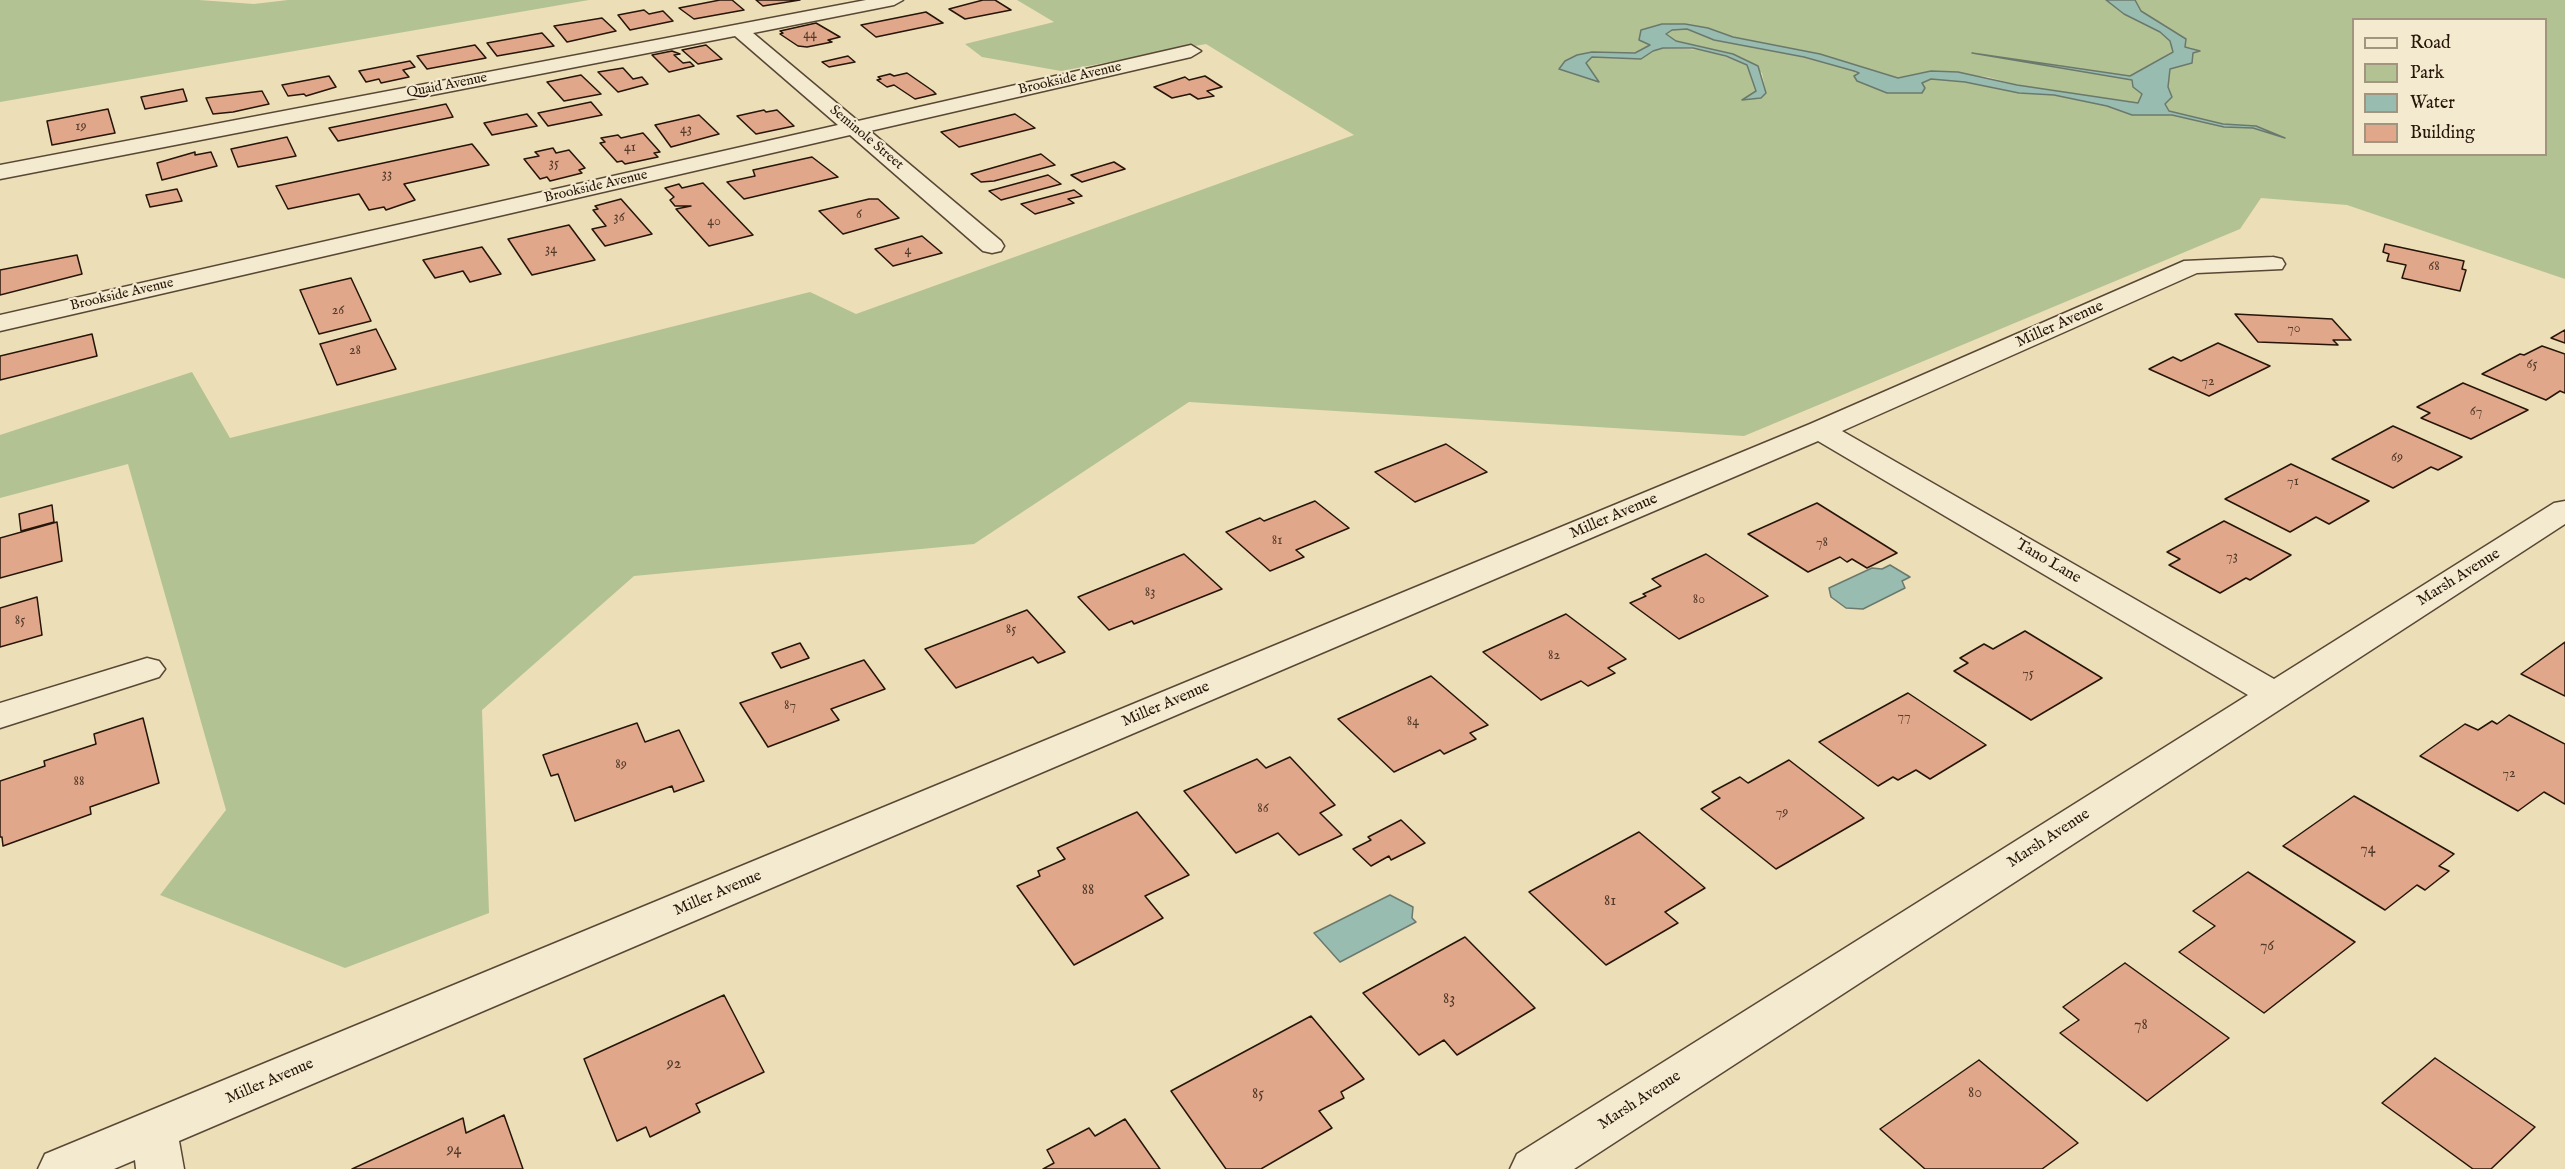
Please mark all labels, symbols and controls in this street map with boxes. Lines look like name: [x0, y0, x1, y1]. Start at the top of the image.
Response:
legend: [2352, 18, 2547, 156]
house number: 44: [803, 27, 817, 43]
text: Road: [2410, 32, 2451, 55]
street label: Brookside Avenue: [1017, 59, 1123, 99]
text: Park: [2410, 62, 2444, 85]
street label: Quaid Avenue: [405, 70, 489, 102]
text: Water: [2410, 92, 2455, 115]
street label: Seminole Street: [826, 102, 906, 174]
house number: 19: [75, 119, 87, 135]
house number: 43: [680, 122, 692, 138]
text: Building: [2410, 122, 2475, 145]
house number: 41: [624, 140, 636, 156]
house number: 35: [549, 156, 559, 172]
house number: 33: [382, 167, 392, 183]
street label: Brookside Avenue: [543, 167, 649, 207]
house number: 6: [856, 207, 862, 223]
house number: 36: [613, 210, 625, 226]
house number: 40: [707, 214, 721, 230]
house number: 34: [545, 242, 557, 258]
house number: 4: [905, 243, 911, 259]
house number: 68: [2428, 259, 2440, 275]
street label: Brookside Avenue: [69, 275, 175, 315]
street label: Miller Avenue: [2013, 297, 2107, 353]
house number: 26: [332, 303, 344, 319]
house number: 70: [2287, 321, 2301, 337]
house number: 28: [349, 343, 361, 359]
house number: 65: [2527, 357, 2537, 373]
house number: 72: [2201, 374, 2215, 390]
house number: 67: [2470, 404, 2482, 420]
house number: 69: [2391, 450, 2403, 466]
house number: 71: [2287, 474, 2299, 490]
street label: Miller Avenue: [1567, 490, 1661, 544]
house number: 81: [1272, 533, 1282, 549]
house number: 78: [1816, 535, 1828, 551]
street label: Tano Lane: [2012, 536, 2084, 588]
street label: Marsh Avenue: [2414, 545, 2504, 611]
house number: 73: [2226, 549, 2238, 565]
house number: 83: [1145, 585, 1155, 601]
house number: 80: [1693, 592, 1705, 608]
house number: 85: [15, 613, 25, 629]
house number: 85: [1006, 622, 1016, 638]
house number: 82: [1548, 648, 1560, 664]
house number: 75: [2022, 666, 2034, 682]
street label: Miller Avenue: [1119, 678, 1213, 732]
house number: 87: [784, 698, 796, 714]
house number: 77: [1897, 709, 1911, 725]
house number: 84: [1407, 714, 1419, 730]
house number: 89: [615, 757, 627, 773]
house number: 72: [2502, 766, 2516, 782]
house number: 88: [74, 774, 84, 790]
house number: 86: [1257, 801, 1269, 817]
house number: 79: [1776, 805, 1788, 821]
street label: Marsh Avenue: [2004, 805, 2094, 873]
house number: 74: [2360, 840, 2376, 860]
street label: Miller Avenue: [671, 867, 765, 921]
house number: 88: [1082, 881, 1094, 901]
house number: 81: [1604, 892, 1616, 912]
house number: 76: [2260, 937, 2274, 957]
house number: 83: [1443, 990, 1455, 1010]
house number: 78: [2134, 1016, 2148, 1036]
street label: Miller Avenue: [223, 1055, 317, 1109]
house number: 92: [667, 1055, 681, 1075]
street label: Marsh Avenue: [1595, 1067, 1685, 1135]
house number: 80: [1968, 1084, 1982, 1104]
house number: 85: [1252, 1085, 1264, 1105]
house number: 94: [447, 1141, 461, 1161]

